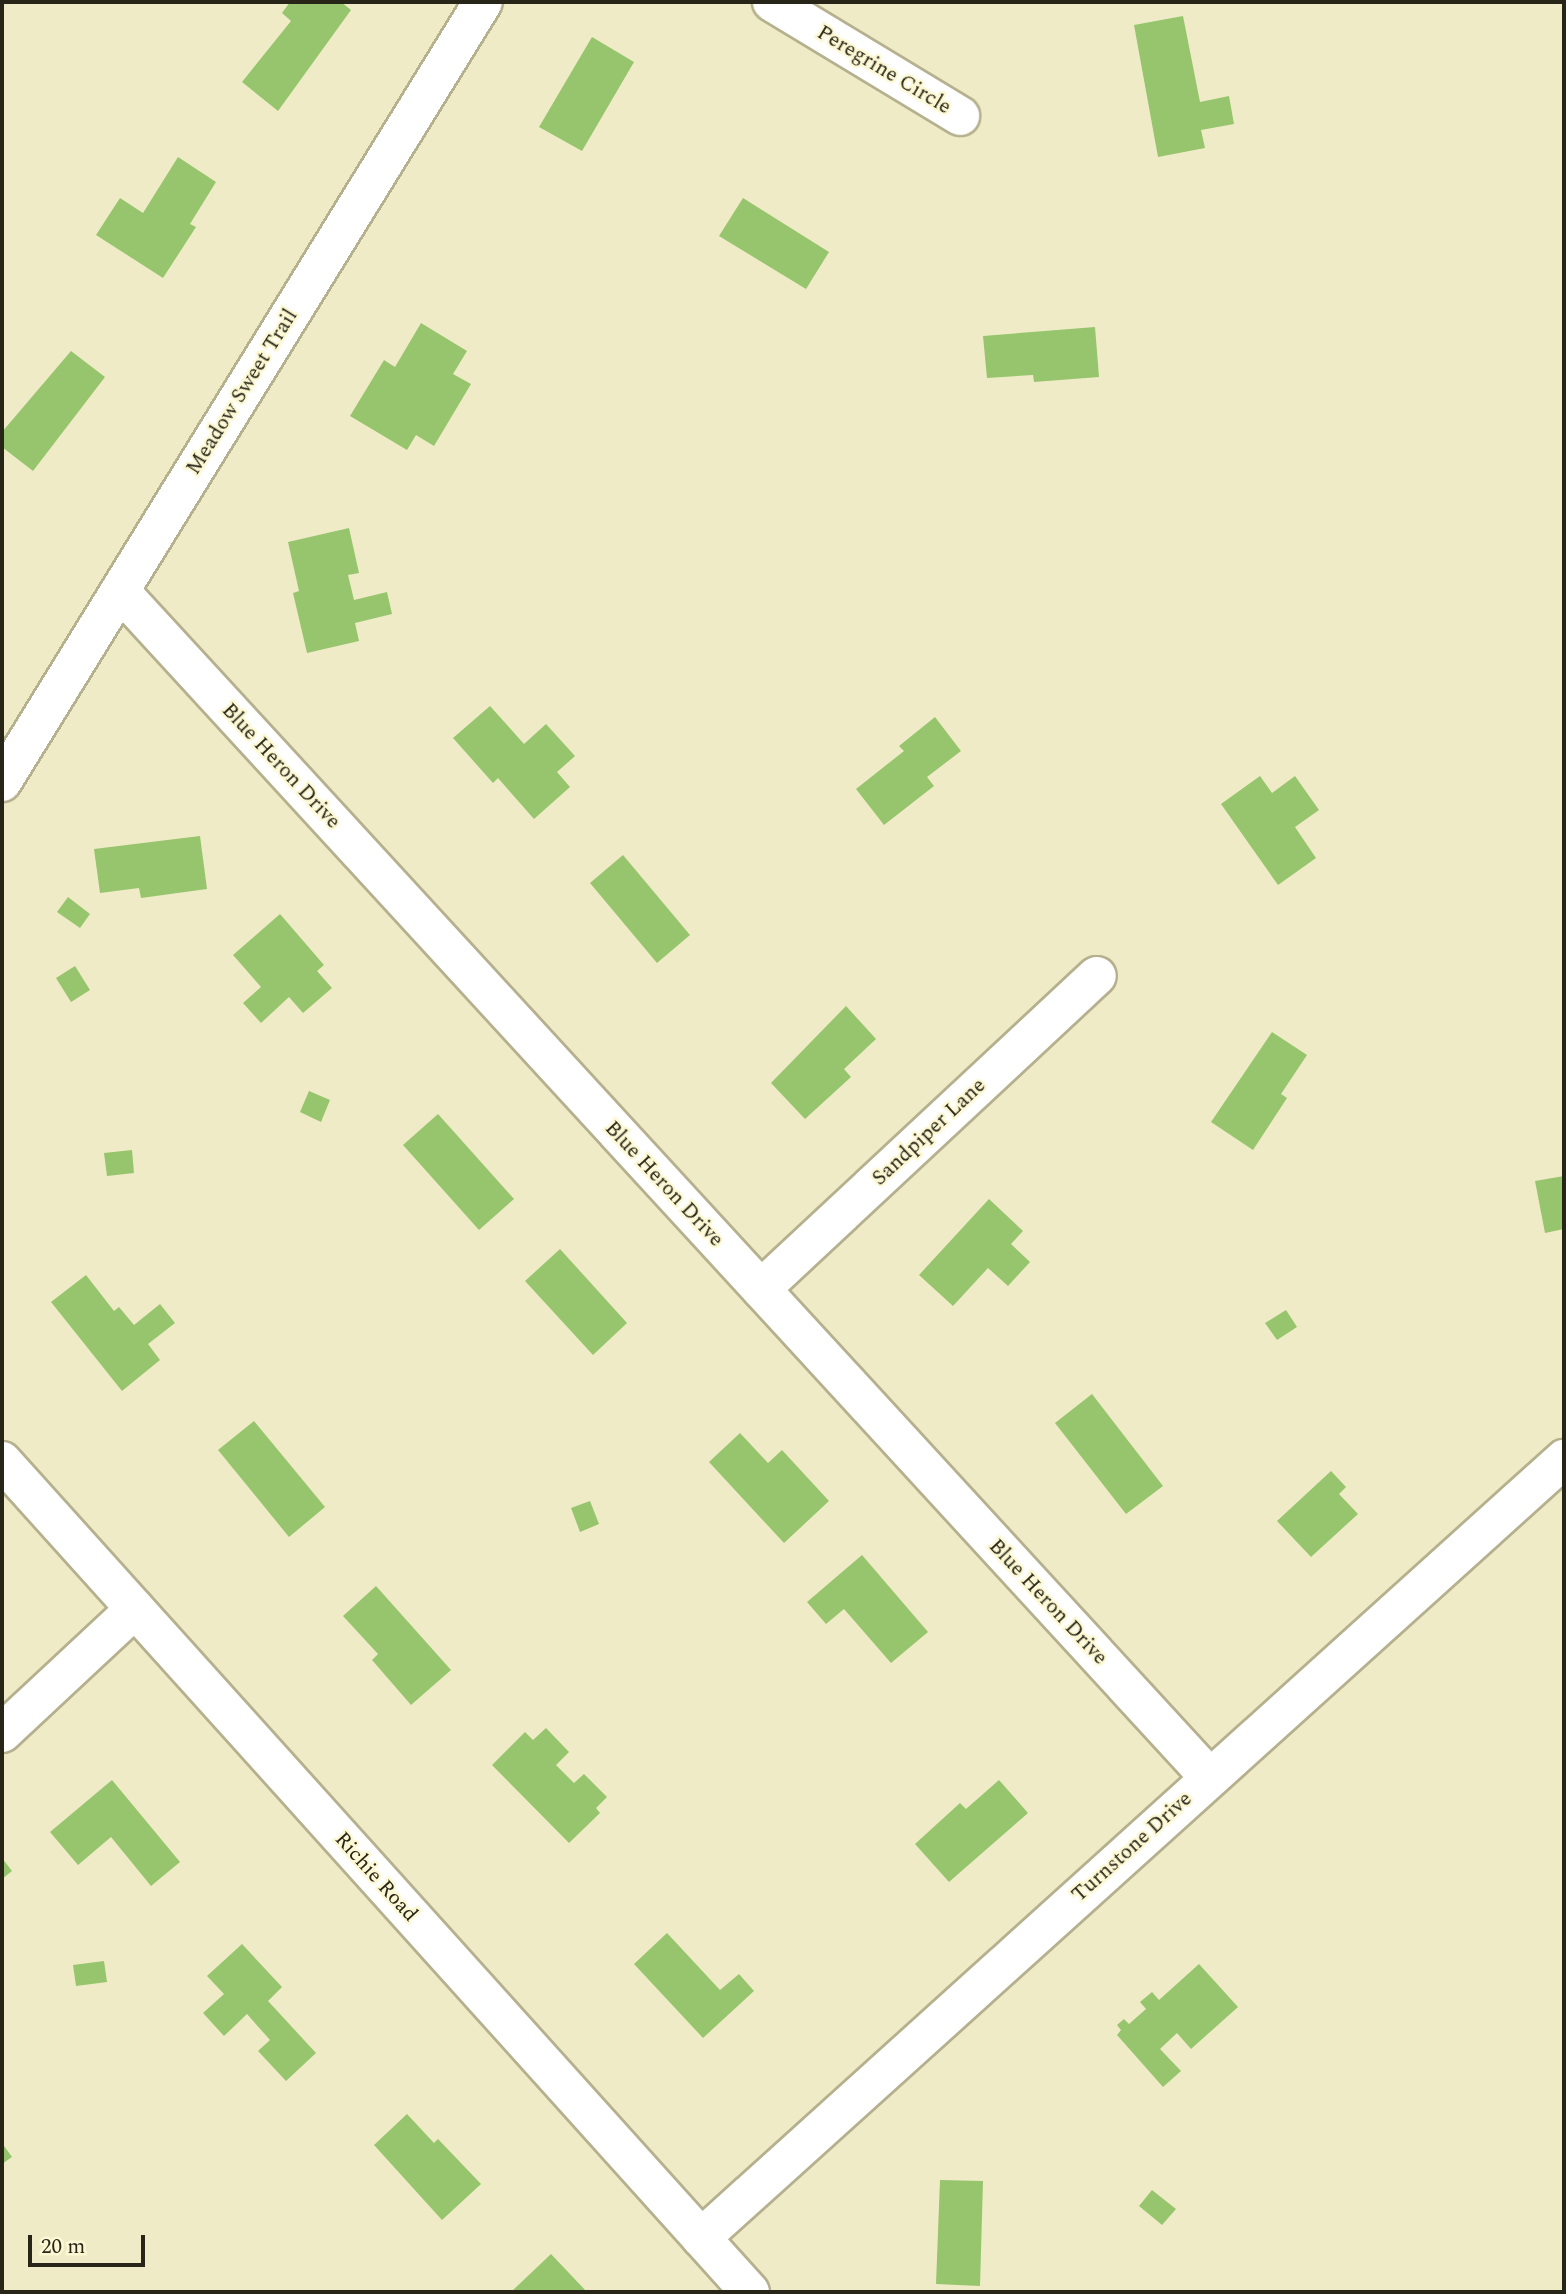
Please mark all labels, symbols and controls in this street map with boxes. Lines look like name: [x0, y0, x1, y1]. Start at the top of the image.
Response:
street label: Peregrine Circle: [812, 20, 956, 120]
street label: Meadow Sweet Trail: [181, 305, 303, 479]
street label: Blue Heron Drive: [216, 698, 346, 834]
street label: Sandpiper Lane: [867, 1073, 991, 1191]
street label: Blue Heron Drive: [599, 1116, 729, 1252]
street label: Blue Heron Drive: [983, 1534, 1113, 1670]
street label: Turnstone Drive: [1067, 1786, 1197, 1908]
street label: Richie Road: [329, 1827, 423, 1927]
scale bar: [32, 2220, 149, 2264]
text: 20 m: [41, 2231, 85, 2263]

